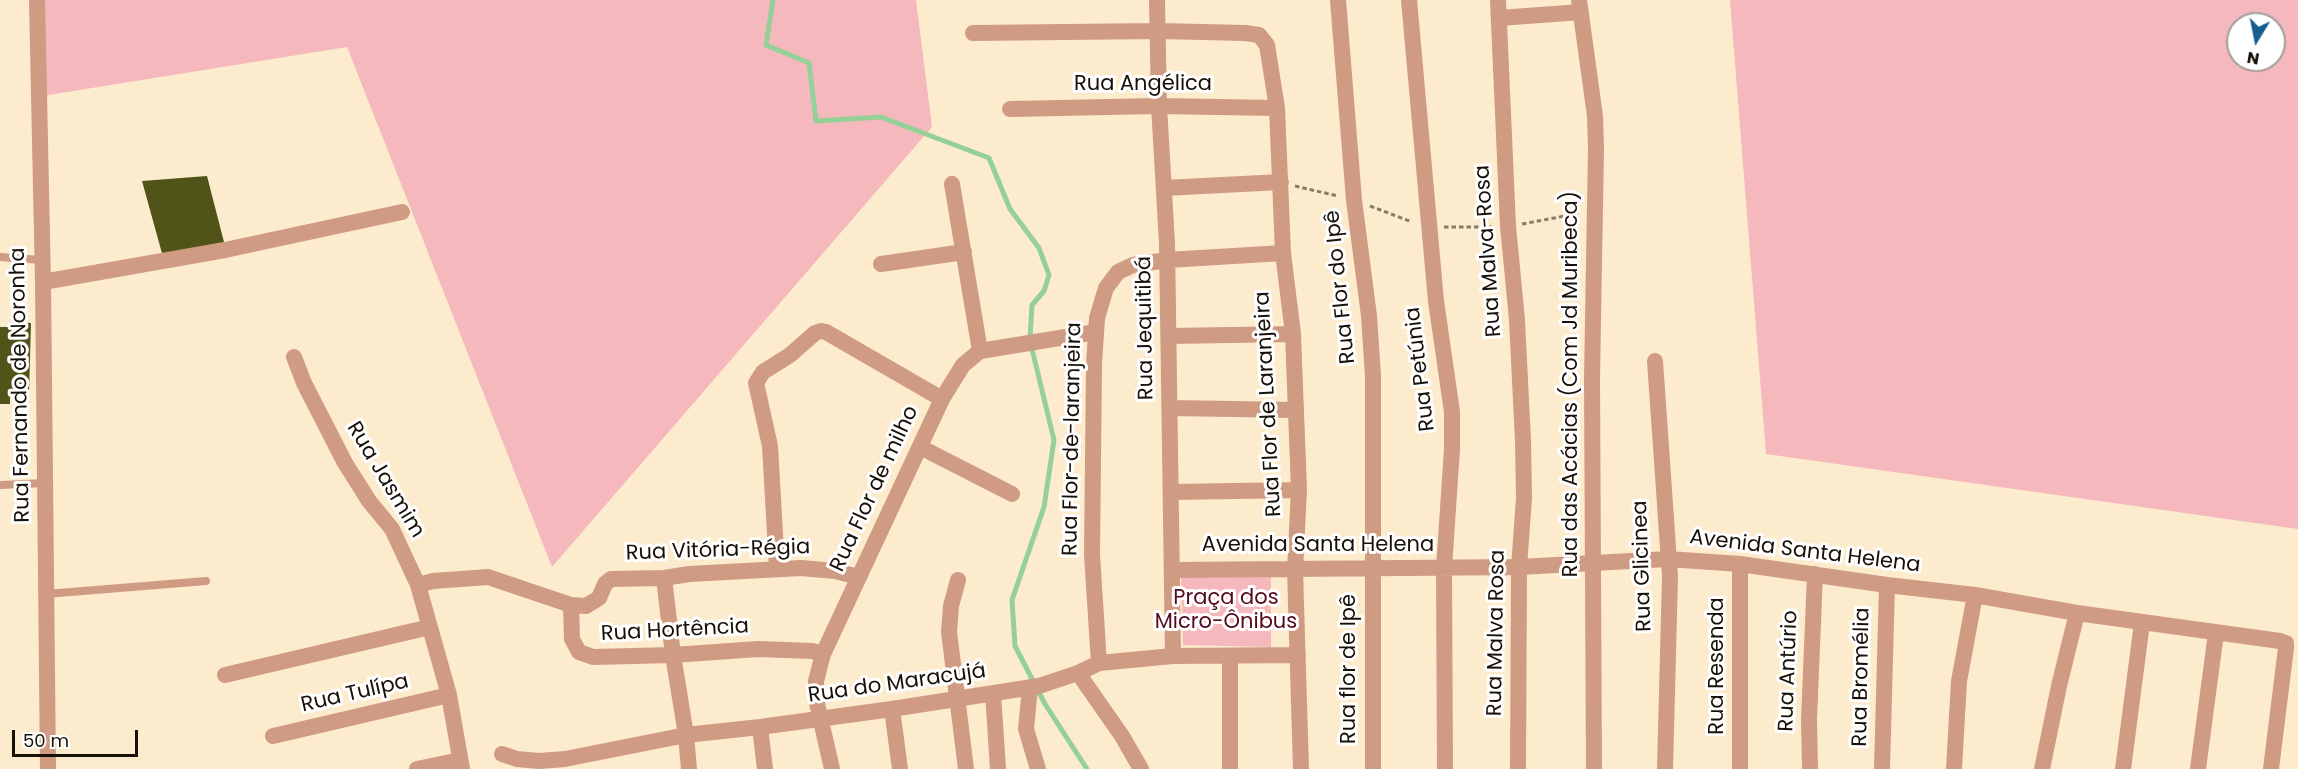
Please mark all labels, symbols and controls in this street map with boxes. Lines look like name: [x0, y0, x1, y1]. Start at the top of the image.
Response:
north arrow: [2226, 12, 2286, 72]
text: N: [2245, 46, 2261, 71]
street label: Rua Angélica: [1074, 72, 1212, 98]
street label: Rua Malva-Rosa: [1470, 164, 1508, 338]
street label: Rua das Acácias (Com Jd Muribeca): [1559, 191, 1585, 577]
street label: Rua Flor do Ipê: [1320, 209, 1362, 365]
street label: Rua Fernando de Noronha: [6, 247, 36, 523]
street label: Rua Jequitibá: [1132, 256, 1160, 400]
street label: Rua Flor de Laranjeira: [1251, 291, 1287, 517]
street label: Rua Petúnia: [1401, 305, 1441, 433]
street label: Rua Flor-de-laranjeira: [1058, 322, 1088, 556]
street label: Rua Flor de milho: [825, 402, 925, 576]
street label: Rua Jasmim: [341, 417, 429, 543]
street label: Rua Glicinea: [1628, 500, 1658, 632]
street label: Avenida Santa Helena: [1688, 525, 1922, 579]
street label: Avenida Santa Helena: [1202, 533, 1434, 559]
street label: Rua Vitória-Régia: [625, 535, 811, 567]
street label: Rua Malva Rosa: [1483, 550, 1511, 716]
park label: Praça dos Micro-Ônibus: [1155, 586, 1297, 636]
street label: Rua flor de Ipê: [1337, 594, 1363, 744]
street label: Rua Resenda: [1705, 597, 1731, 735]
street label: Rua Bromélia: [1848, 607, 1876, 747]
street label: Rua Antúrio: [1774, 610, 1804, 732]
street label: Rua Hortência: [600, 615, 750, 647]
street label: Rua do Maracujá: [807, 659, 987, 709]
street label: Rua Tulípa: [299, 669, 411, 719]
scale bar: [15, 718, 141, 756]
text: 50 m: [23, 728, 69, 753]

